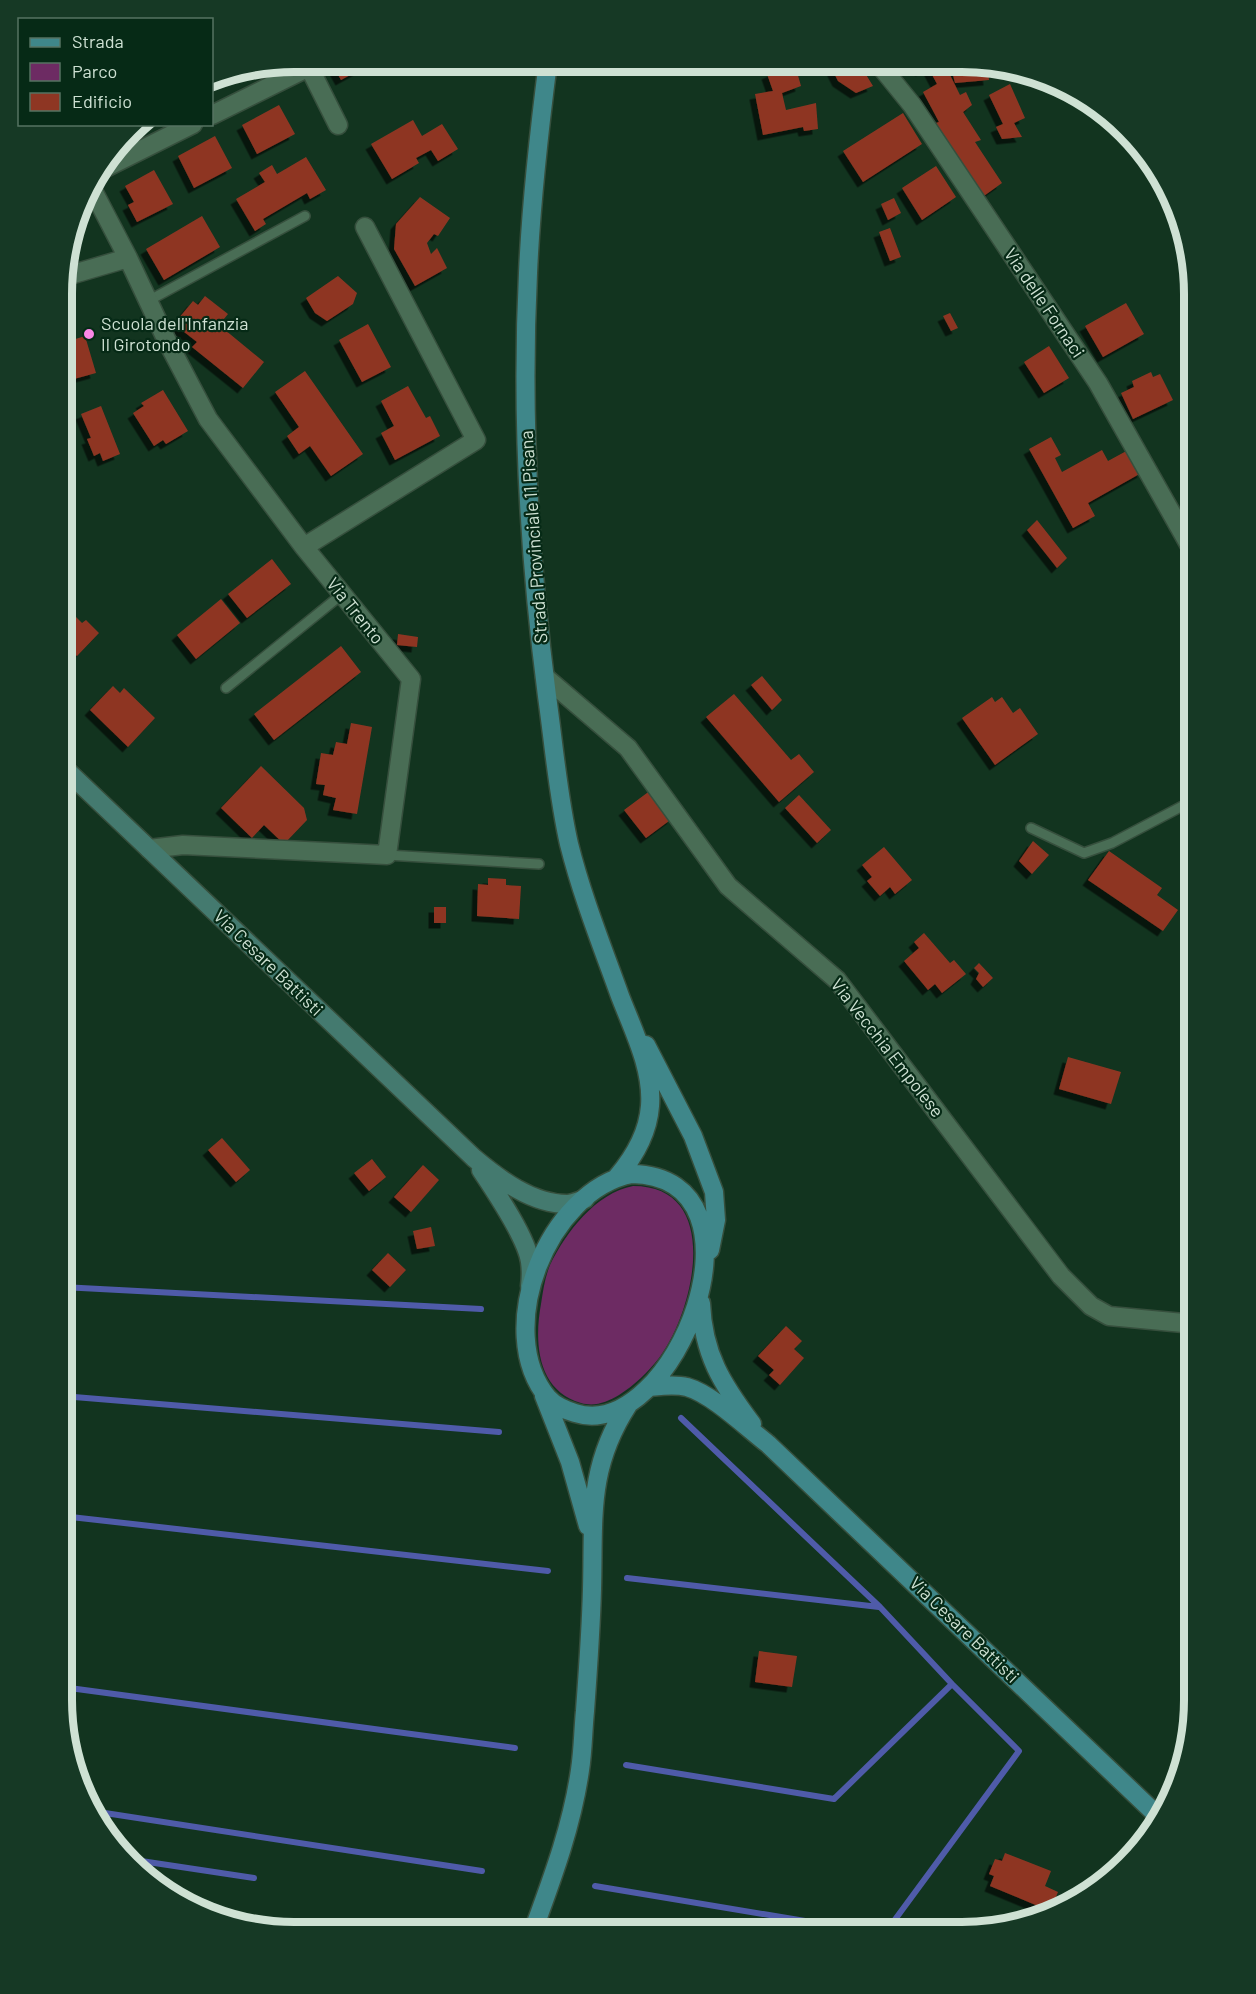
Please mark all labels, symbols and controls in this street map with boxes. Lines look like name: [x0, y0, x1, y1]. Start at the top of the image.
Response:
legend: [18, 18, 213, 126]
text: Strada: [72, 30, 124, 52]
text: Parco: [72, 60, 117, 82]
text: Edificio: [72, 90, 132, 112]
street label: Via delle Fornaci: [1000, 243, 1090, 361]
place label: Scuola dell'Infanzia Il Girotondo: [101, 312, 249, 355]
marker: Scuola dell'Infanzia Il Girotondo: [82, 327, 96, 341]
street label: Strada Provinciale 11 Pisana: [515, 430, 551, 644]
street label: Via Trento: [322, 573, 389, 648]
street label: Via Cesare Battisti: [209, 904, 328, 1020]
street label: Via Vecchia Empolese: [827, 974, 949, 1121]
street label: Via Cesare Battisti: [905, 1571, 1024, 1687]

